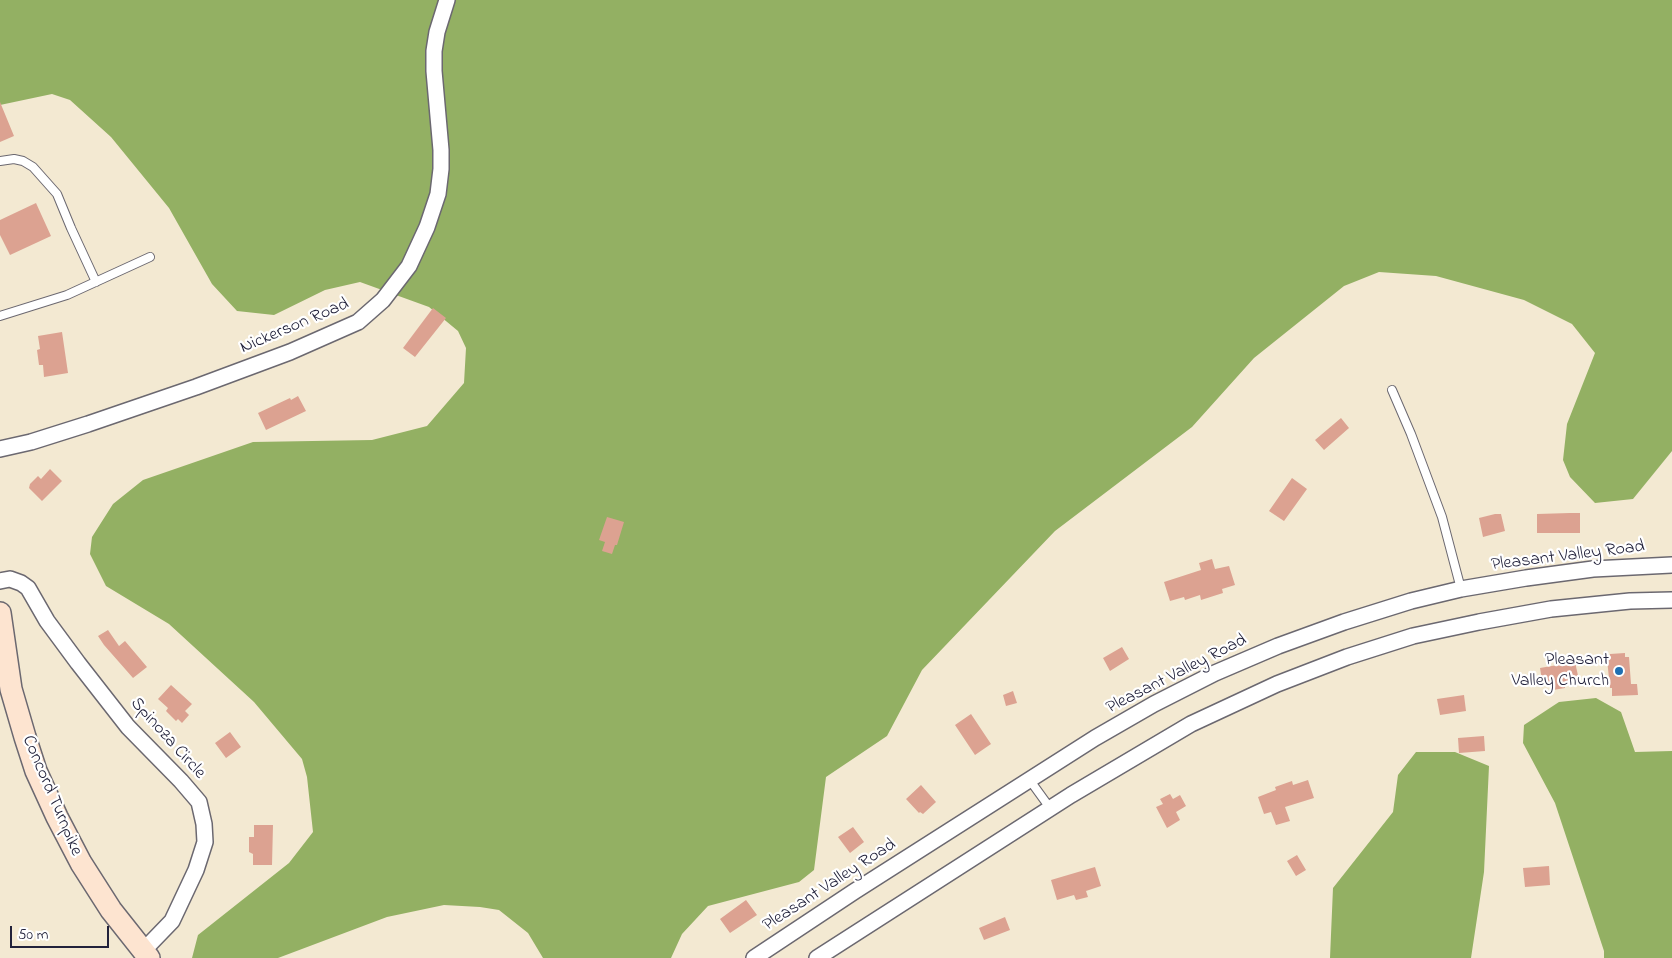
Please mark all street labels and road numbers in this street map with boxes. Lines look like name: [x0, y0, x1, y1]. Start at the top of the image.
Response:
street label: Nickerson Road: [237, 294, 353, 360]
street label: Pleasant Valley Road: [1490, 537, 1646, 577]
street label: Pleasant Valley Road: [1103, 630, 1251, 720]
street label: Spinoza Circle: [125, 694, 209, 784]
street label: Concord Turnpike: [16, 733, 86, 859]
street label: Pleasant Valley Road: [759, 835, 901, 937]

